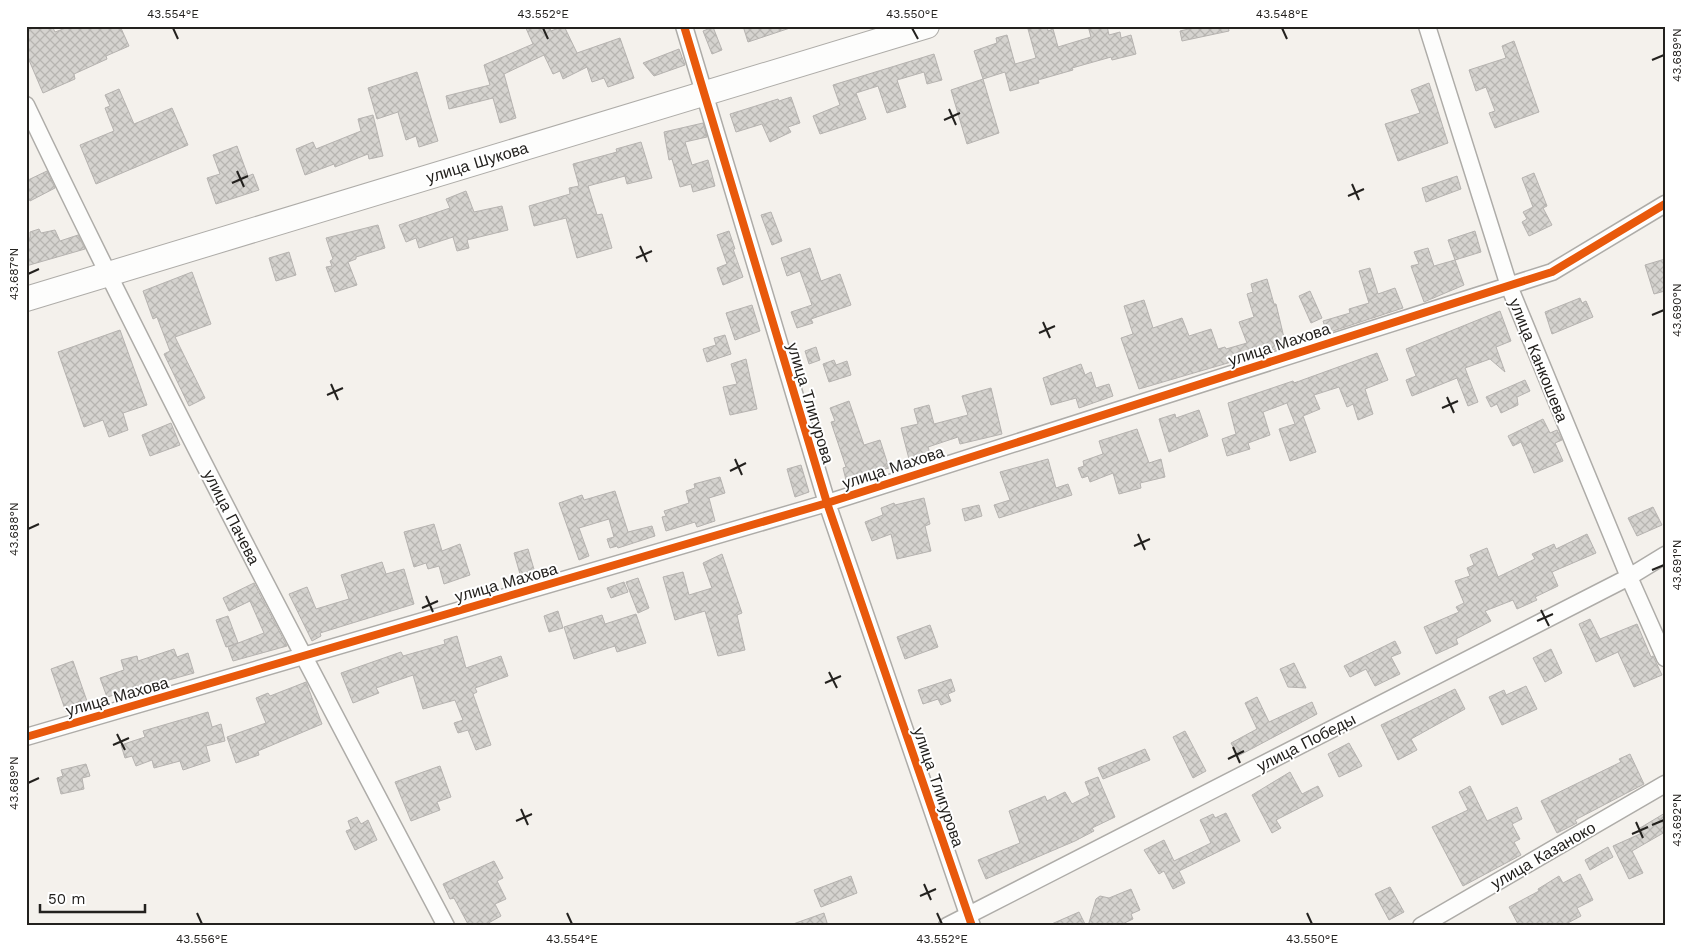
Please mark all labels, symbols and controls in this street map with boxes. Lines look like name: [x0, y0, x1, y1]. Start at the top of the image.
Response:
text: 43.554°E: [147, 7, 199, 21]
text: 43.552°E: [517, 7, 569, 21]
text: 43.550°E: [886, 7, 938, 21]
text: 43.548°E: [1256, 7, 1309, 21]
text: 43.689°N: [1670, 28, 1684, 82]
street label: улица Шукова: [424, 138, 530, 187]
text: 43.687°N: [7, 248, 21, 300]
text: 43.690°N: [1670, 283, 1684, 337]
street label: улица Канкошева: [1505, 296, 1572, 425]
street label: улица Махова: [1226, 319, 1332, 370]
street label: улица Тлигурова: [783, 340, 838, 466]
street label: улица Махова: [840, 442, 946, 493]
street label: улица Пачева: [199, 467, 264, 568]
text: 43.688°N: [7, 502, 21, 556]
text: 43.691°N: [1670, 539, 1684, 591]
street label: улица Махова: [453, 559, 560, 606]
street label: улица Махова: [64, 673, 171, 720]
street label: улица Победы: [1254, 709, 1359, 775]
street label: улица Тлигурова: [909, 725, 968, 850]
text: 43.689°N: [7, 756, 21, 810]
text: 43.692°N: [1670, 793, 1684, 847]
street label: улица Казаноко: [1488, 818, 1599, 893]
scale bar: [40, 882, 145, 914]
text: 50 m: [48, 890, 85, 908]
text: 43.556°E: [176, 932, 228, 946]
text: 43.554°E: [546, 932, 598, 946]
text: 43.552°E: [916, 932, 968, 946]
text: 43.550°E: [1286, 932, 1338, 946]

